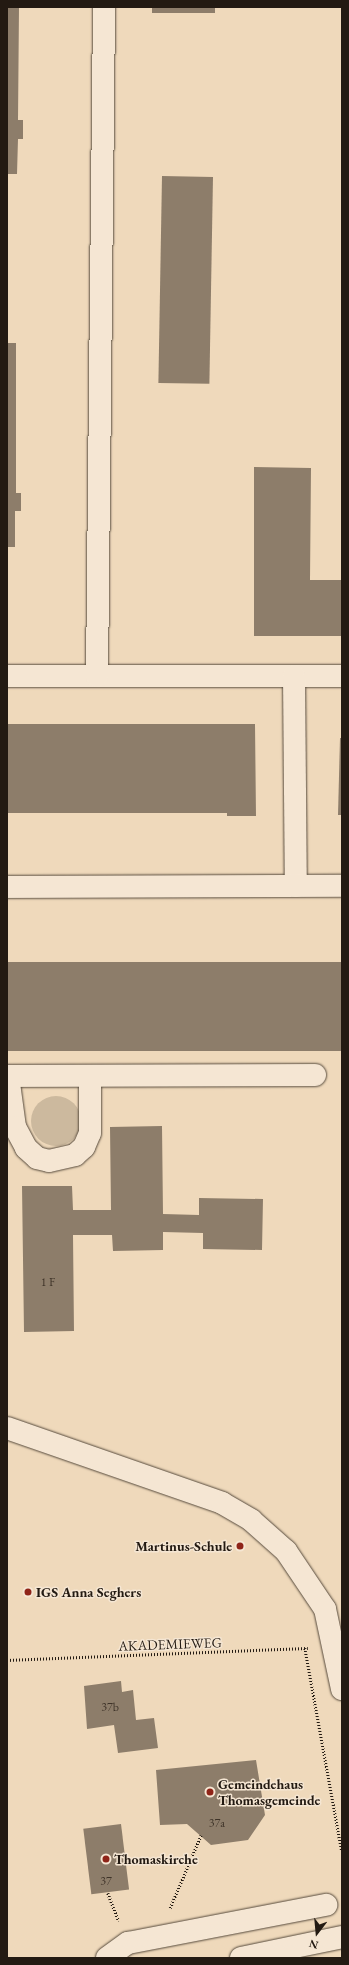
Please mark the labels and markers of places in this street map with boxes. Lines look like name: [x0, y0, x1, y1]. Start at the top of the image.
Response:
place label: Martinus-Schule: [135, 1538, 232, 1554]
marker: Martinus-Schule: [235, 1541, 245, 1551]
place label: IGS Anna Seghers: [36, 1584, 141, 1600]
marker: IGS Anna Seghers: [23, 1587, 33, 1597]
place label: Gemeindehaus Thomasgemeinde: [218, 1776, 320, 1808]
marker: Gemeindehaus Thomasgemeinde: [205, 1787, 215, 1797]
place label: Thomaskirche: [114, 1851, 198, 1867]
marker: Thomaskirche: [101, 1854, 111, 1864]

